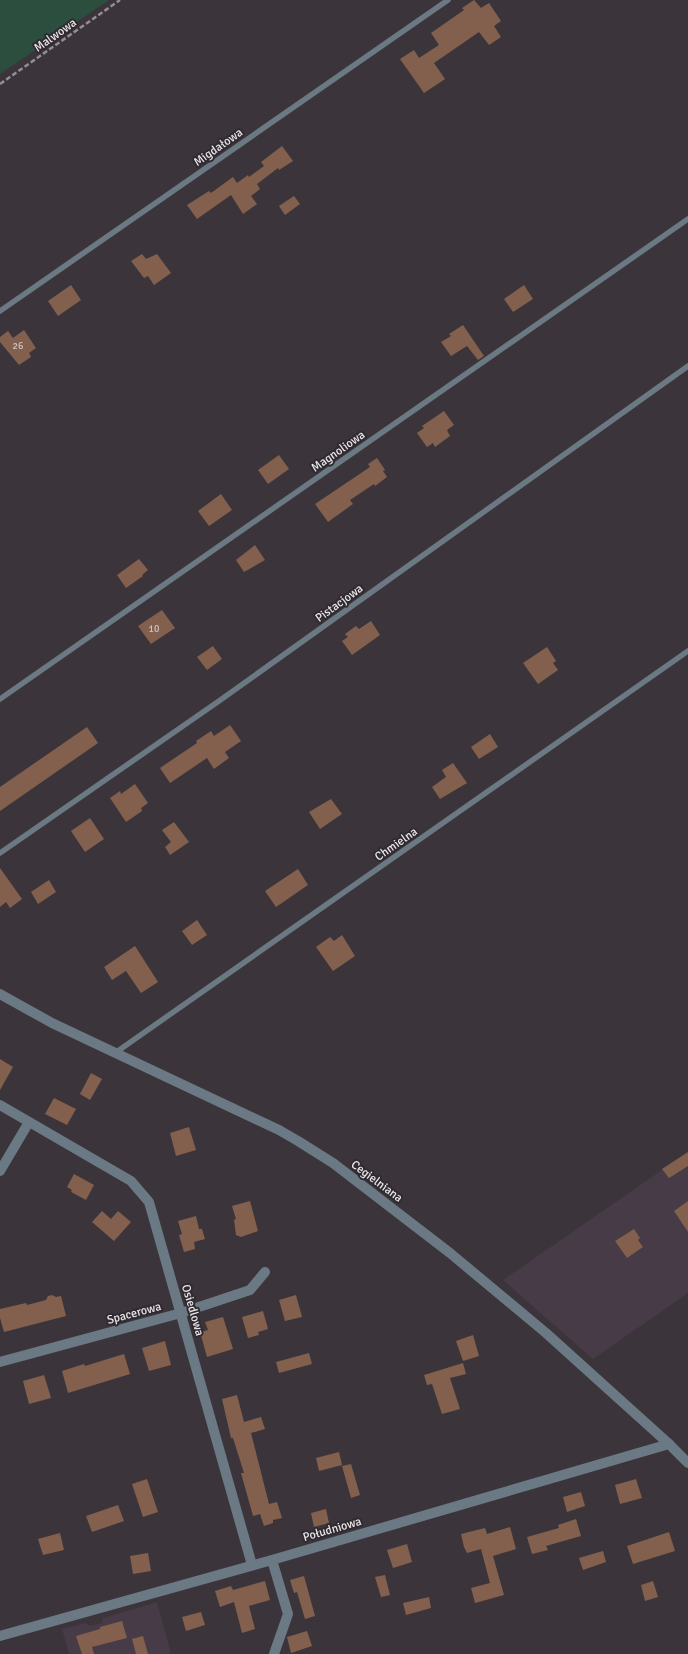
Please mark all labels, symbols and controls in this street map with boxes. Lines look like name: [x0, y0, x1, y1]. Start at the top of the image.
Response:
street label: Malwowa: [31, 15, 79, 55]
street label: Migdałowa: [191, 125, 246, 170]
house number: 26: [13, 340, 23, 352]
street label: Magnoliowa: [308, 427, 368, 475]
street label: Pistacjowa: [312, 581, 366, 626]
house number: 10: [149, 623, 159, 635]
street label: Chmielna: [372, 824, 421, 865]
street label: Cegielniana: [348, 1157, 405, 1206]
street label: Osiedlowa: [178, 1283, 207, 1338]
street label: Spacerowa: [105, 1299, 163, 1328]
street label: Południowa: [301, 1514, 363, 1545]

